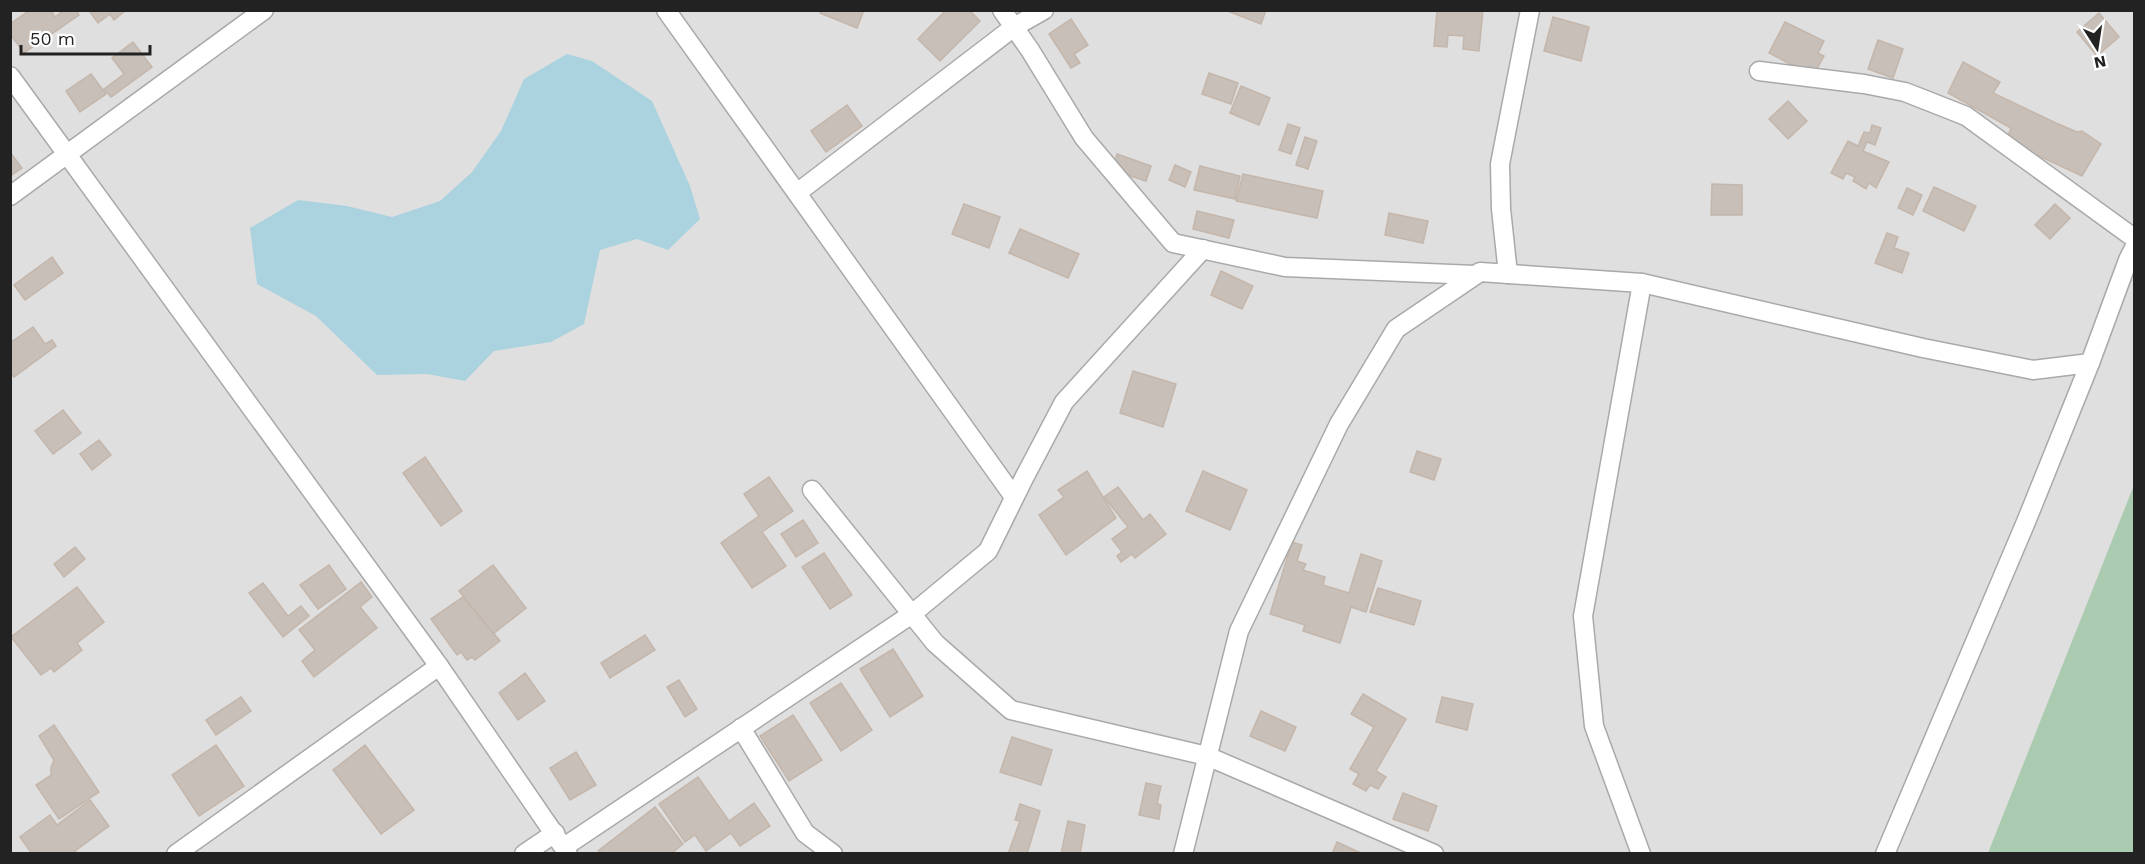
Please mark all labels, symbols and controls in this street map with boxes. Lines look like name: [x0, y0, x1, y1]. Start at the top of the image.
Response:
scale bar: [21, 18, 150, 56]
north arrow: [2067, 18, 2127, 78]
text: 50 m: [30, 28, 75, 49]
text: N: [2092, 52, 2108, 73]

